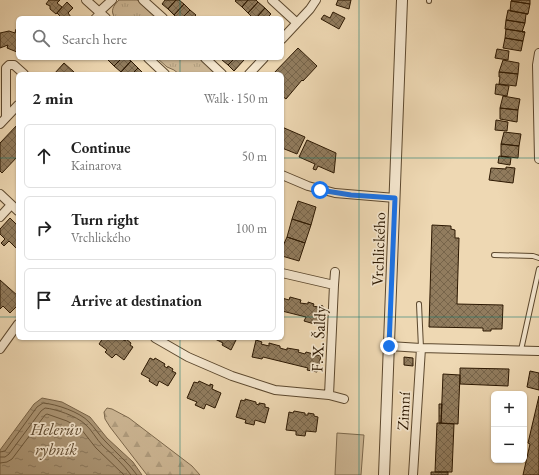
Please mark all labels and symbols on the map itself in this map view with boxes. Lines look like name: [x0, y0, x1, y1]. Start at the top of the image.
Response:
route start: [311, 181, 329, 199]
street label: Vrchlického: [367, 212, 390, 286]
street label: F. X. Šaldy: [306, 305, 331, 373]
route end: [380, 337, 398, 355]
street label: Zimní: [392, 391, 415, 431]
water label: Helerův rybník: [30, 418, 81, 460]

